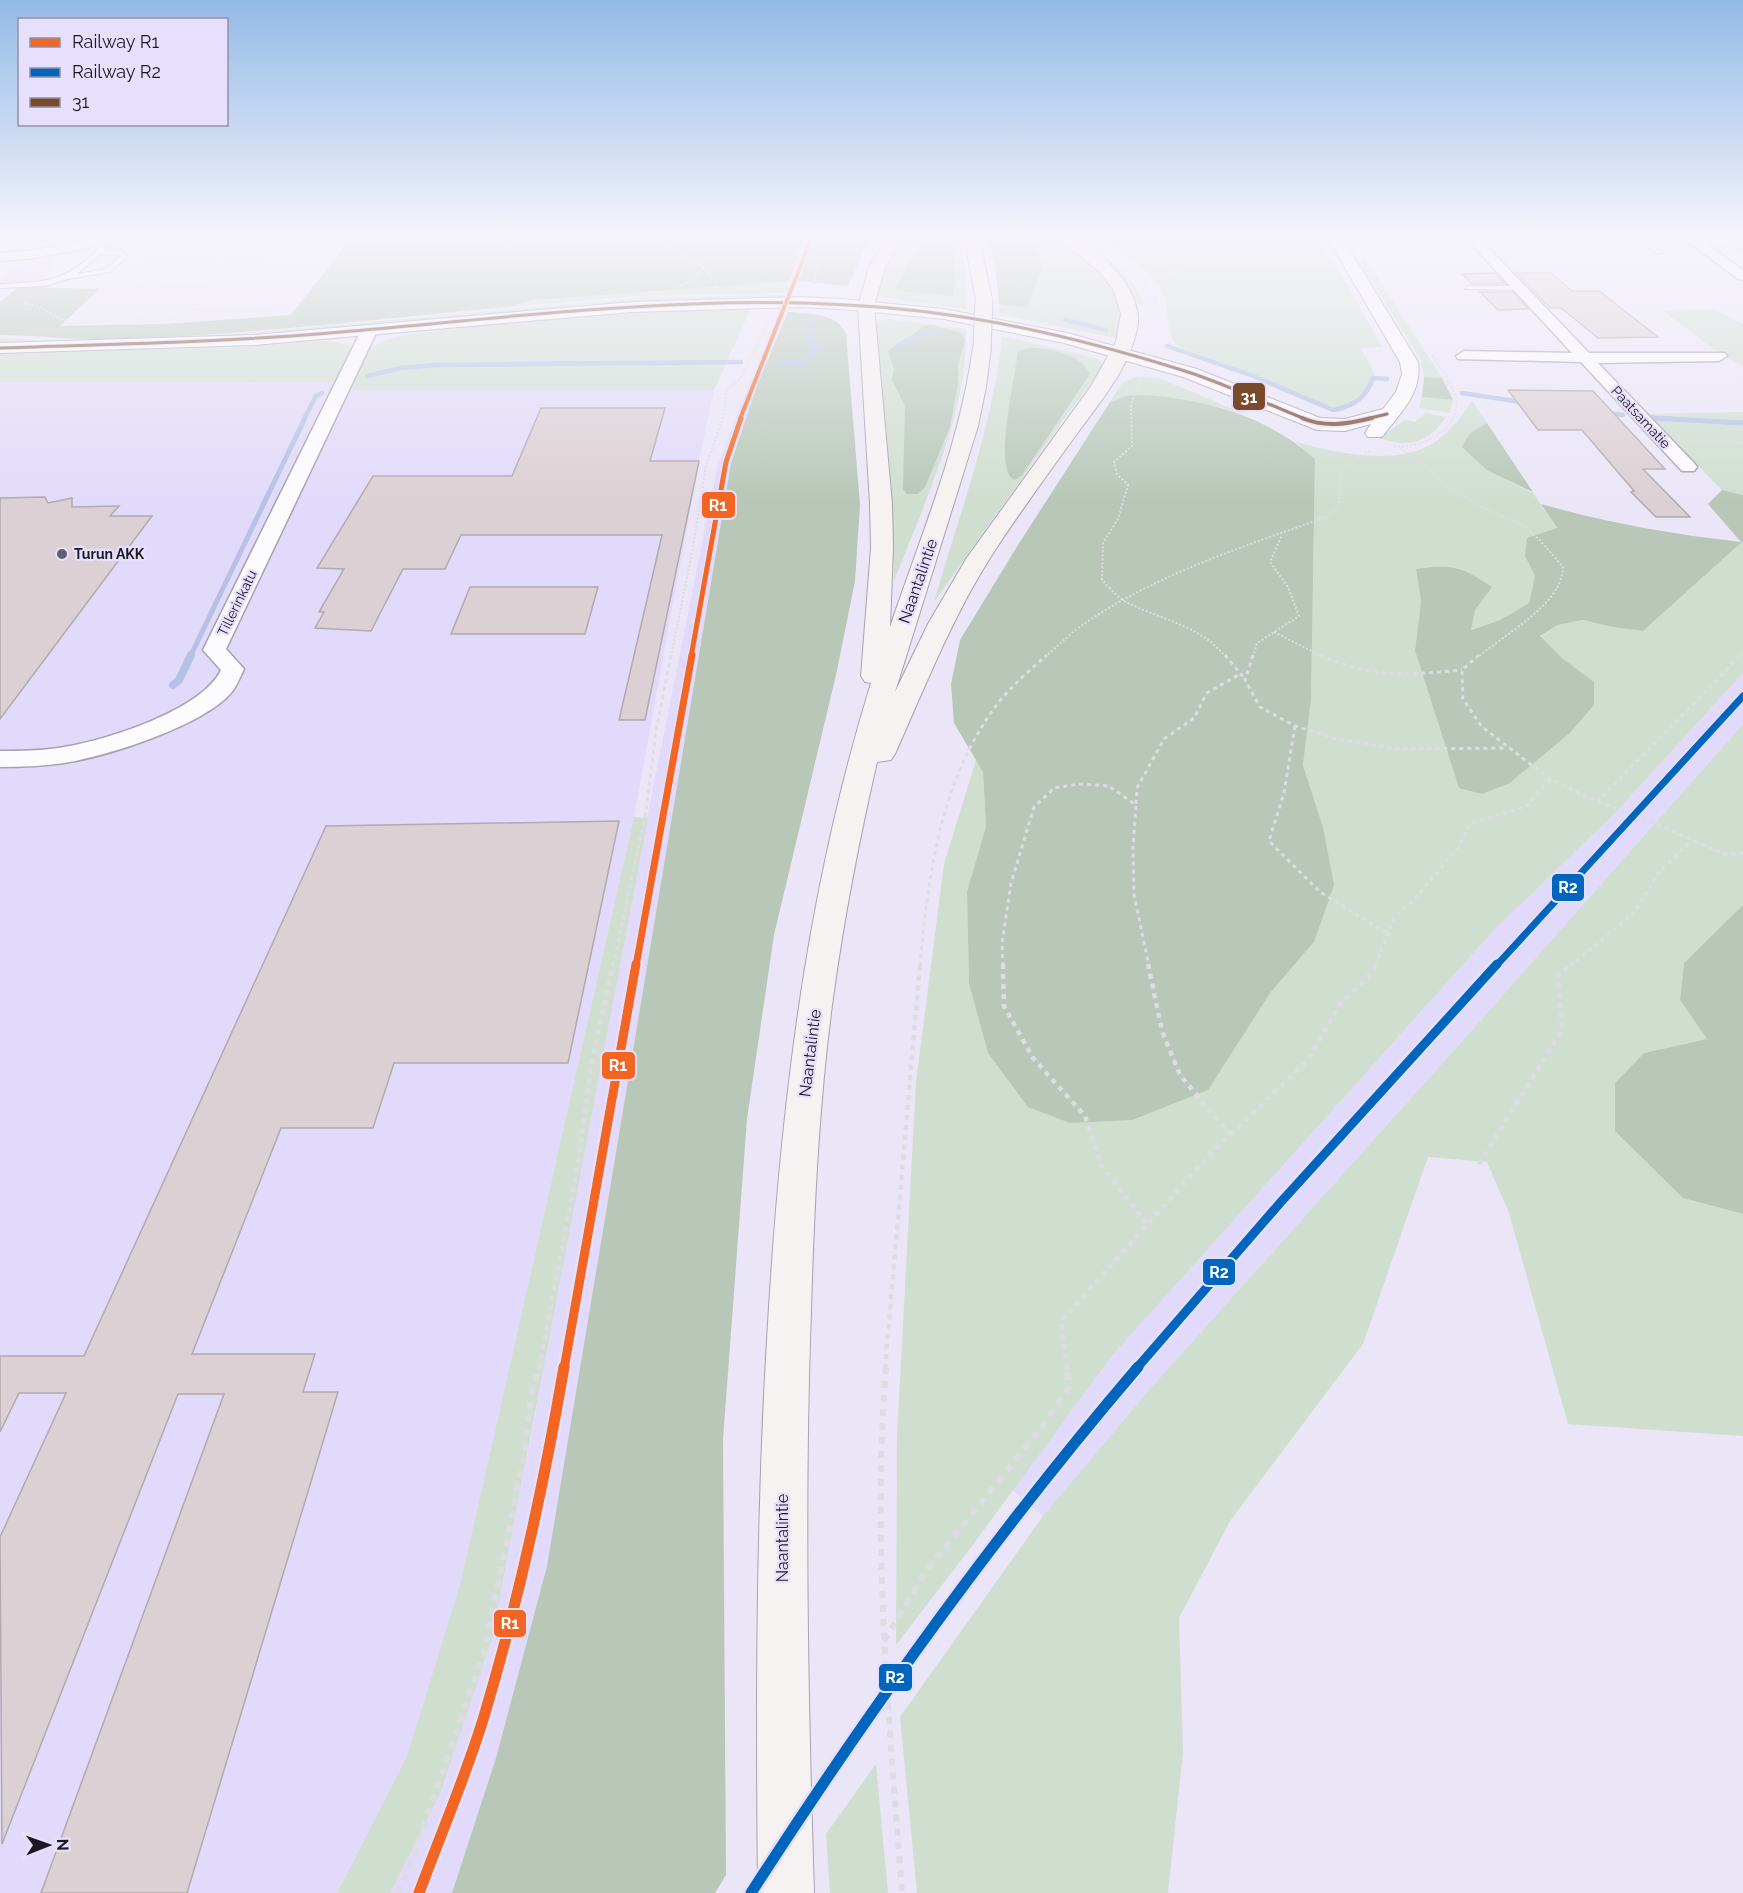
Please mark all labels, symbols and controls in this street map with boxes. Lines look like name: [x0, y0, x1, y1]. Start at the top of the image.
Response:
legend: [18, 18, 228, 126]
text: Railway R1: [72, 31, 159, 52]
text: Railway R2: [72, 61, 161, 82]
text: 31: [72, 91, 90, 112]
line badge: 31: [1232, 382, 1266, 411]
street label: Paatsamatie: [1608, 383, 1674, 451]
text: 31: [1241, 388, 1258, 407]
line badge: R1: [701, 491, 736, 519]
text: R1: [709, 496, 727, 515]
street label: Naantalintie: [895, 536, 941, 626]
place label: Turun AKK: [74, 546, 145, 562]
marker: Turun AKK: [55, 547, 69, 561]
street label: Tillerinkatu: [214, 567, 260, 639]
line badge: R2: [1551, 873, 1585, 902]
text: R2: [1558, 878, 1578, 897]
street label: Naantalintie: [795, 1008, 825, 1098]
line badge: R1: [601, 1051, 636, 1080]
text: R1: [609, 1056, 627, 1075]
line badge: R2: [1202, 1258, 1236, 1286]
text: R2: [1209, 1263, 1229, 1282]
street label: Naantalintie: [773, 1494, 792, 1582]
line badge: R1: [493, 1609, 527, 1638]
text: R1: [501, 1614, 519, 1633]
line badge: R2: [878, 1663, 913, 1692]
text: R2: [885, 1668, 905, 1687]
north arrow: [18, 1815, 78, 1875]
text: N: [53, 1838, 72, 1851]

